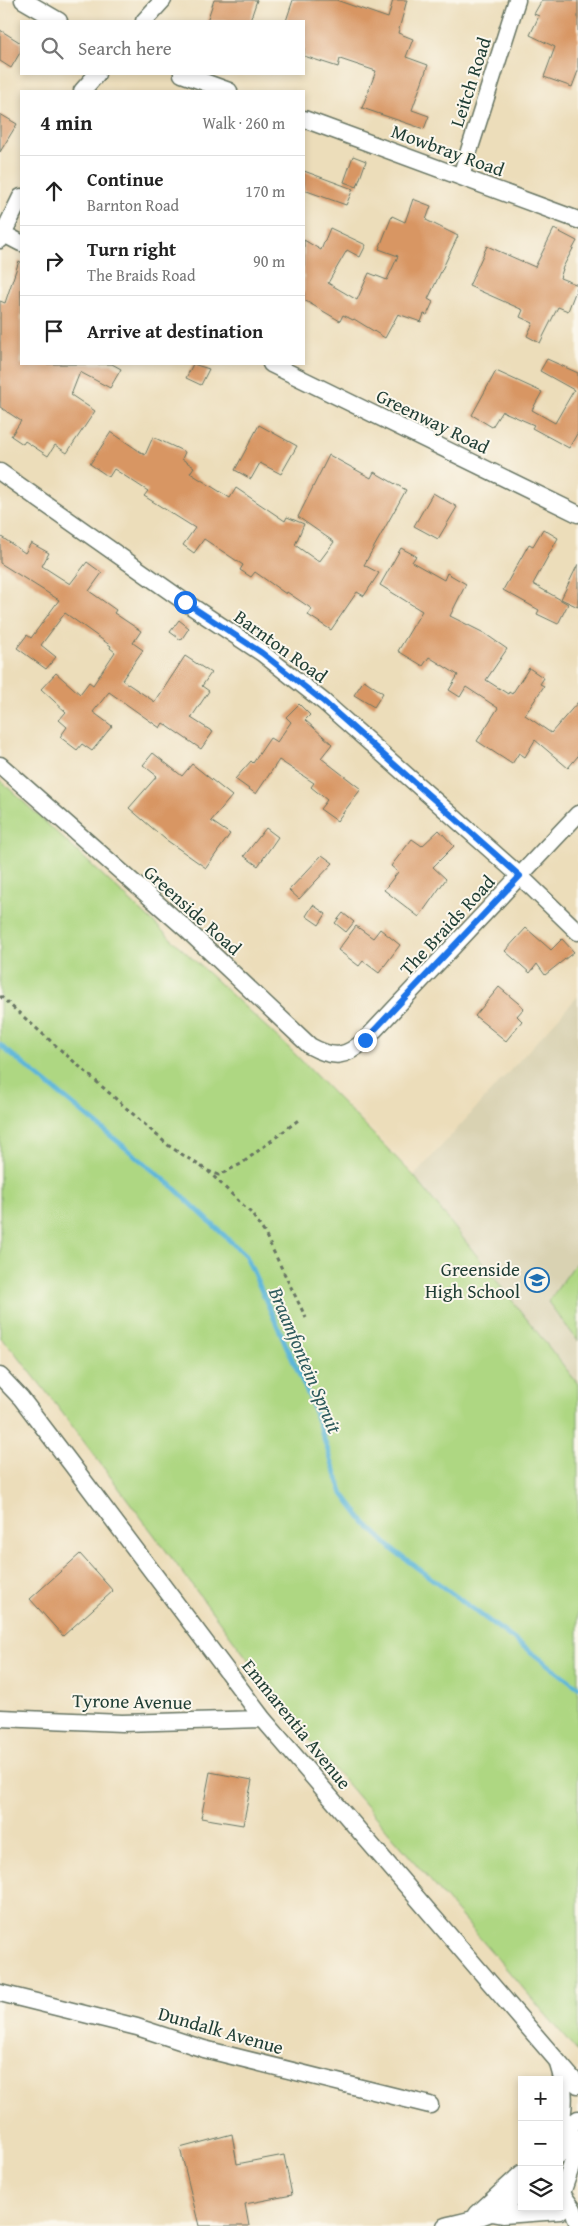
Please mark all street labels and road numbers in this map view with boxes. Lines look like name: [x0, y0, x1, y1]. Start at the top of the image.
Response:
street label: Leitch Road: [442, 33, 498, 131]
street label: Mowbray Road: [388, 117, 509, 184]
street label: Greenway Road: [372, 381, 495, 461]
street label: Barnton Road: [229, 603, 334, 690]
street label: Greenside Road: [138, 858, 249, 962]
street label: The Braids Road: [393, 868, 502, 982]
street label: Emmarentia Avenue: [236, 1653, 358, 1795]
street label: Tyrone Avenue: [72, 1686, 192, 1716]
street label: Dundalk Avenue: [155, 1999, 287, 2061]

